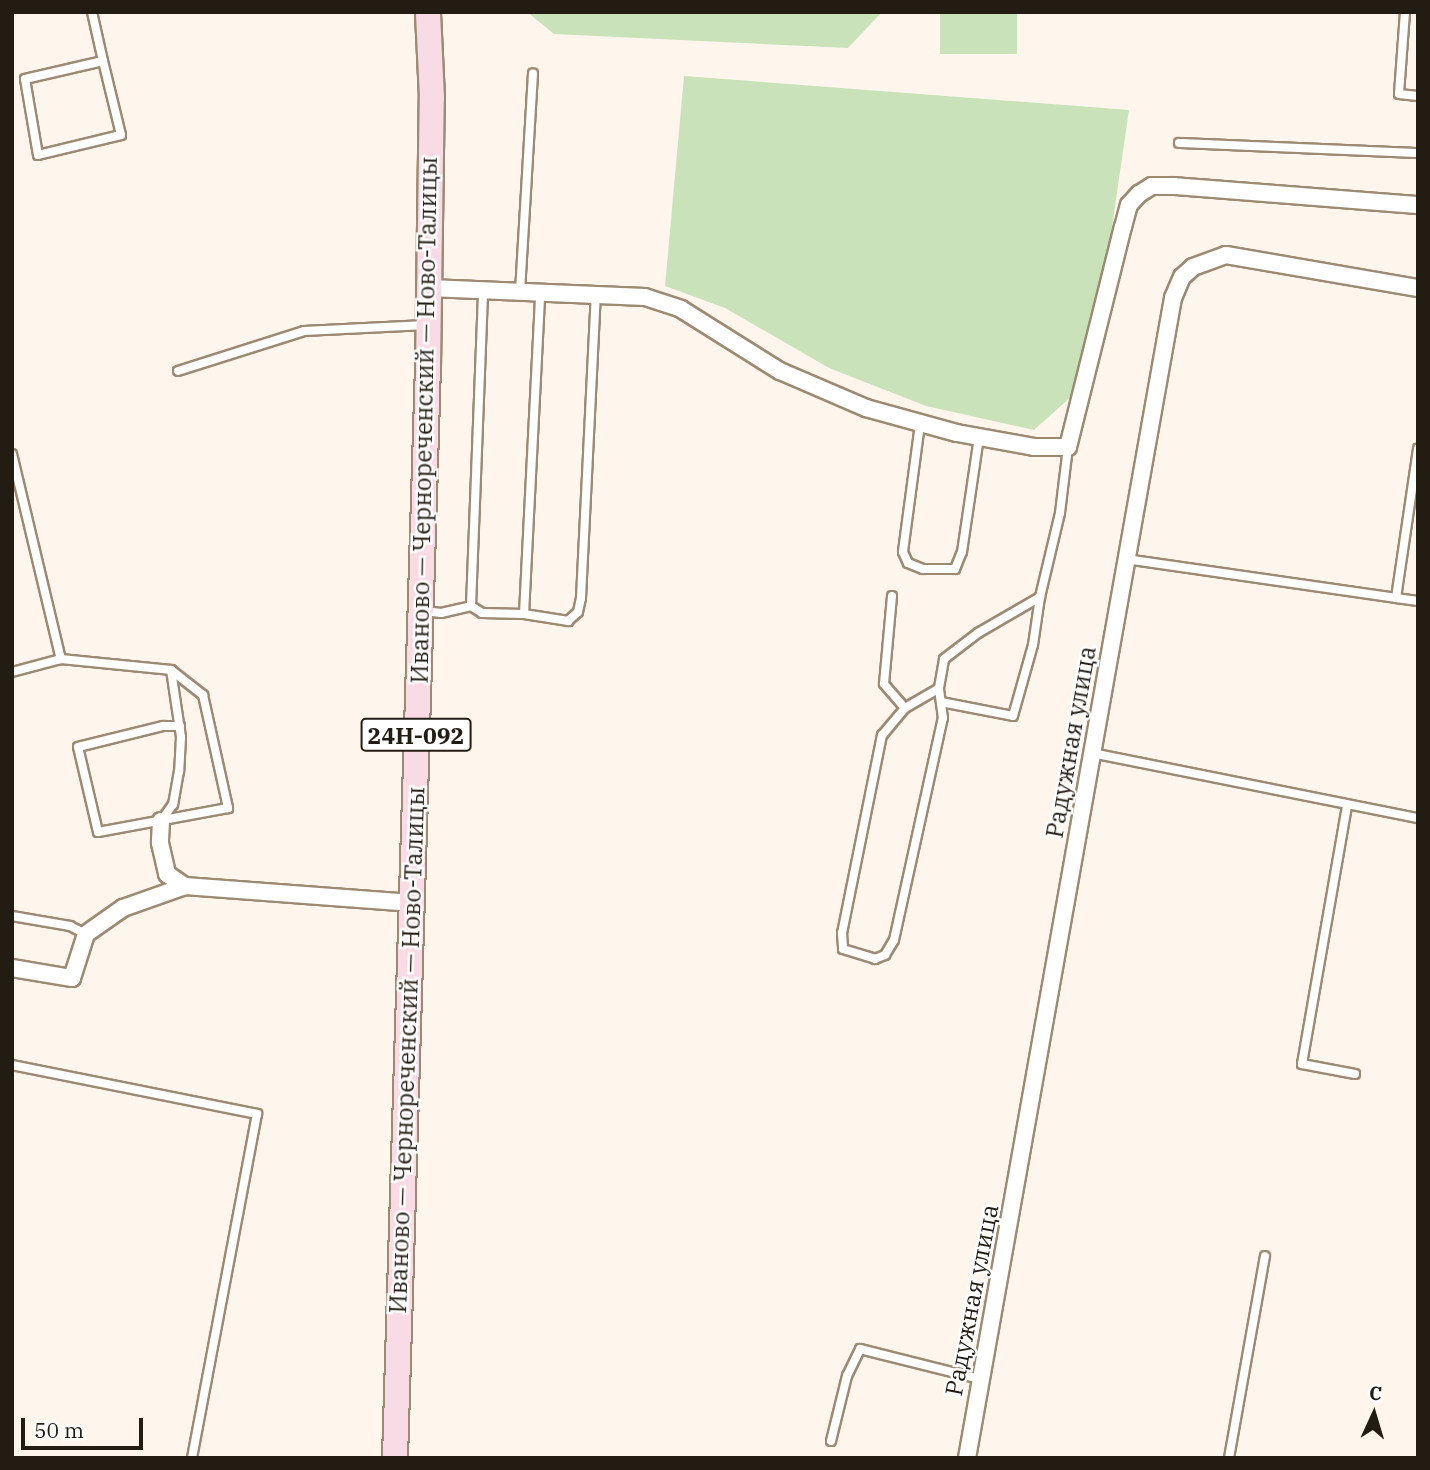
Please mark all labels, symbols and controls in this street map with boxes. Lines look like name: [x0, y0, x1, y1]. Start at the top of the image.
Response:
street label: Иваново — Чернореченский — Ново-Талицы: [405, 156, 443, 684]
street label: Радужная улица: [1040, 644, 1102, 840]
road number: 24Н-092: [360, 716, 472, 754]
street label: Иваново — Чернореченский — Ново-Талицы: [383, 786, 431, 1314]
street label: Радужная улица: [939, 1202, 1005, 1398]
north arrow: [1339, 1379, 1409, 1449]
text: С: [1368, 1381, 1383, 1405]
scale bar: [24, 1404, 147, 1448]
text: 50 m: [34, 1416, 84, 1444]

